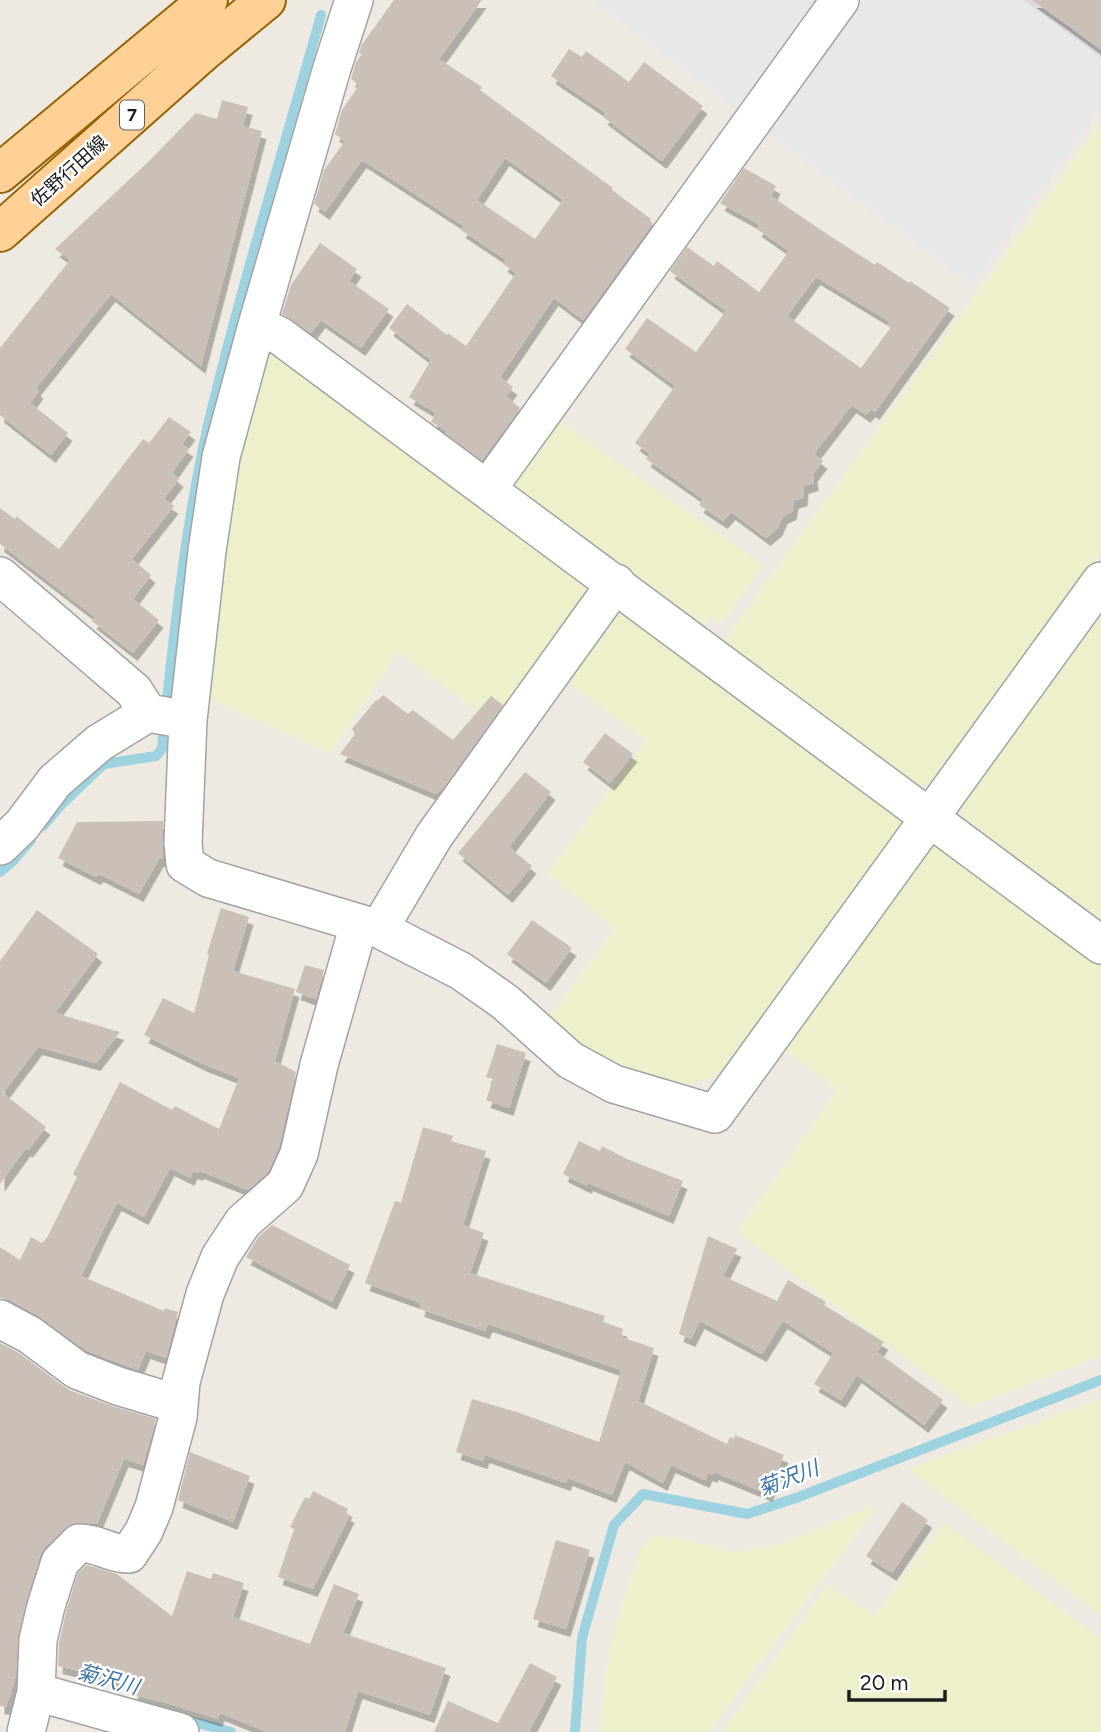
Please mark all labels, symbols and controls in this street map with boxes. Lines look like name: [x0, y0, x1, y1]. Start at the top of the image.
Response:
road number: 7: [120, 100, 144, 130]
street label: 佐野行田線: [26, 131, 112, 211]
water label: 菊沢川: [754, 1454, 824, 1501]
scale bar: [849, 1658, 945, 1702]
water label: 菊沢川: [74, 1659, 144, 1700]
text: 20 m: [860, 1670, 908, 1695]

